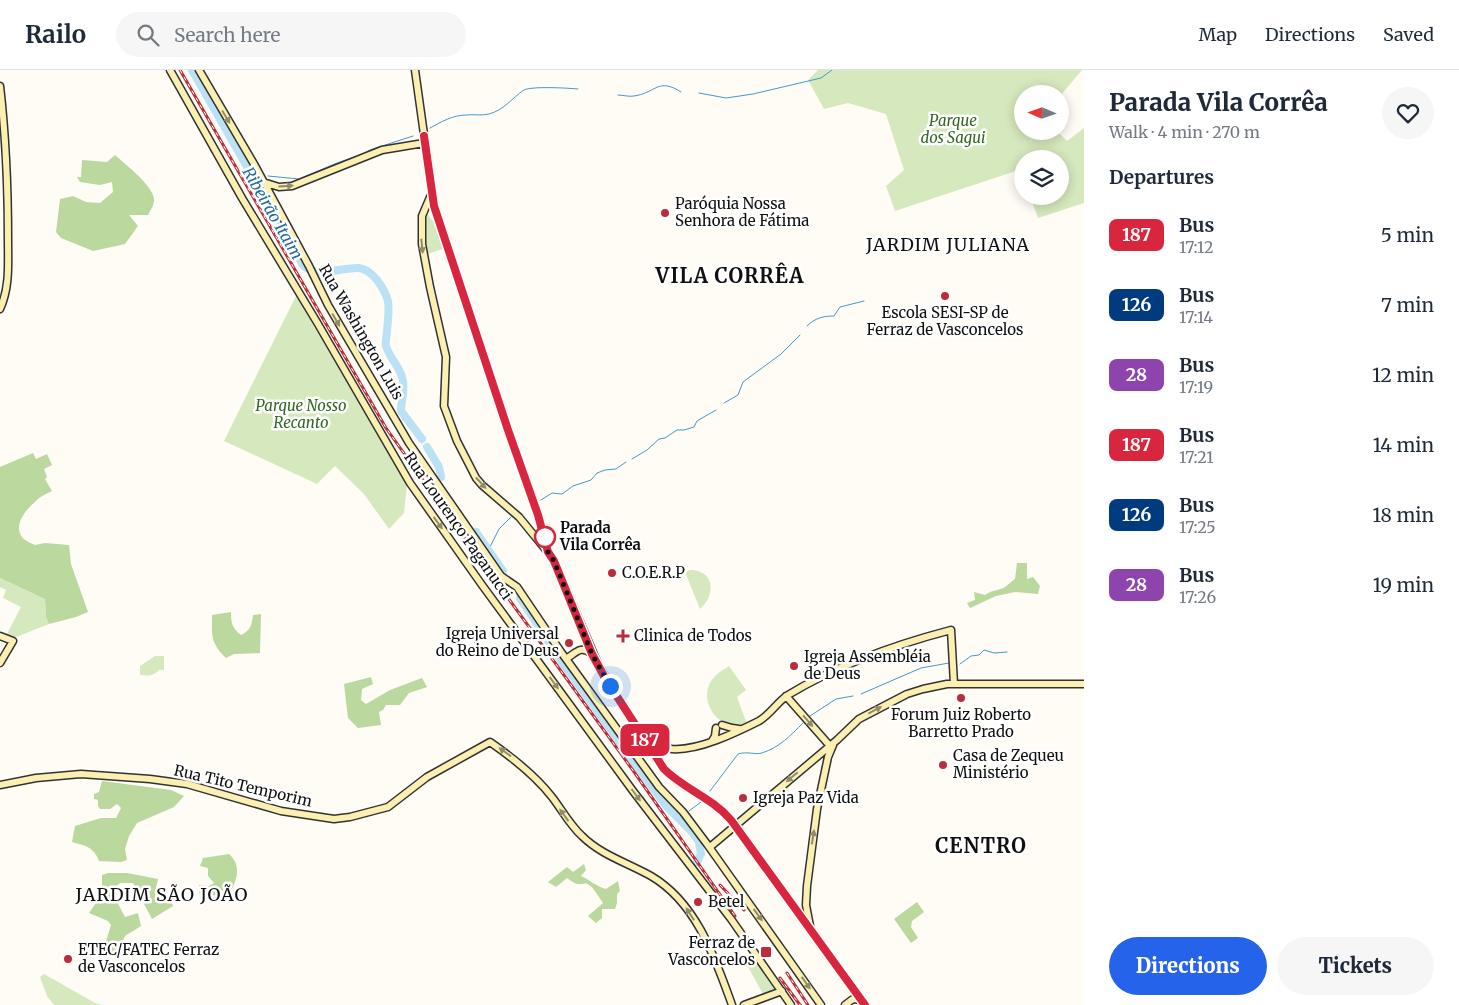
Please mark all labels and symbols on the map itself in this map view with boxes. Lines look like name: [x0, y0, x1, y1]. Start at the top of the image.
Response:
north arrow: [1014, 85, 1069, 140]
one-way arrow: [222, 110, 231, 123]
park label: Parque dos Sagui: [921, 111, 985, 147]
water label: Ribeirão Itaim: [238, 163, 308, 263]
one-way arrow: [278, 182, 294, 190]
place label: Paróquia Nossa Senhora de Fátima: [675, 194, 809, 230]
marker: Paróquia Nossa Senhora de Fátima: [659, 207, 671, 219]
district label: JARDIM JULIANA: [865, 233, 1030, 256]
one-way arrow: [418, 238, 426, 254]
street label: Rua Washington Luis: [315, 261, 408, 403]
district label: VILA CORRÊA: [655, 262, 805, 288]
marker: Escola SESI-SP de Ferraz de Vasconcelos: [939, 290, 951, 302]
place label: Escola SESI-SP de Ferraz de Vasconcelos: [867, 303, 1023, 339]
one-way arrow: [332, 313, 341, 326]
park label: Parque Nosso Recanto: [255, 396, 347, 432]
street label: Rua Lourenço Paganucci: [400, 448, 517, 603]
one-way arrow: [475, 476, 486, 489]
one-way arrow: [433, 516, 443, 530]
place label: Parada Vila Corrêa: [559, 518, 641, 554]
marker: Parada Vila Corrêa: [534, 526, 556, 548]
place label: C.O.E.R.P: [622, 563, 685, 582]
marker: C.O.E.R.P: [606, 567, 618, 579]
place label: Igreja Universal do Reino de Deus: [436, 624, 559, 660]
place label: Clinica de Todos: [634, 626, 752, 645]
marker: Clinica de Todos: [616, 629, 630, 643]
marker: Igreja Universal do Reino de Deus: [563, 637, 575, 649]
place label: Igreja Assembléia de Deus: [804, 647, 931, 683]
marker: Igreja Assembléia de Deus: [788, 660, 800, 672]
your location: [598, 674, 623, 699]
one-way arrow: [549, 676, 559, 690]
marker: Forum Juiz Roberto Barretto Prado: [955, 692, 967, 704]
place label: Forum Juiz Roberto Barretto Prado: [891, 705, 1031, 741]
one-way arrow: [868, 706, 882, 714]
one-way arrow: [802, 714, 813, 727]
line badge: 187: [616, 724, 674, 756]
place label: Casa de Zequeu Ministério: [953, 746, 1064, 782]
one-way arrow: [499, 747, 512, 758]
marker: Casa de Zequeu Ministério: [937, 759, 949, 771]
street label: Rua Tito Temporim: [172, 760, 314, 811]
one-way arrow: [786, 771, 799, 782]
one-way arrow: [631, 788, 642, 801]
place label: Igreja Paz Vida: [753, 788, 859, 807]
marker: Igreja Paz Vida: [737, 792, 749, 804]
one-way arrow: [559, 808, 569, 822]
one-way arrow: [810, 829, 818, 845]
district label: CENTRO: [935, 833, 1027, 858]
district label: JARDIM SÃO JOÃO: [75, 883, 248, 906]
place label: Betel: [708, 892, 745, 911]
marker: Betel: [692, 896, 704, 908]
one-way arrow: [685, 907, 694, 920]
one-way arrow: [753, 908, 763, 922]
place label: Ferraz de Vasconcelos: [667, 933, 755, 969]
place label: ETEC/FATEC Ferraz de Vasconcelos: [78, 940, 219, 976]
marker: Ferraz de Vasconcelos: [759, 945, 773, 959]
marker: ETEC/FATEC Ferraz de Vasconcelos: [62, 953, 74, 965]
one-way arrow: [801, 976, 811, 990]

